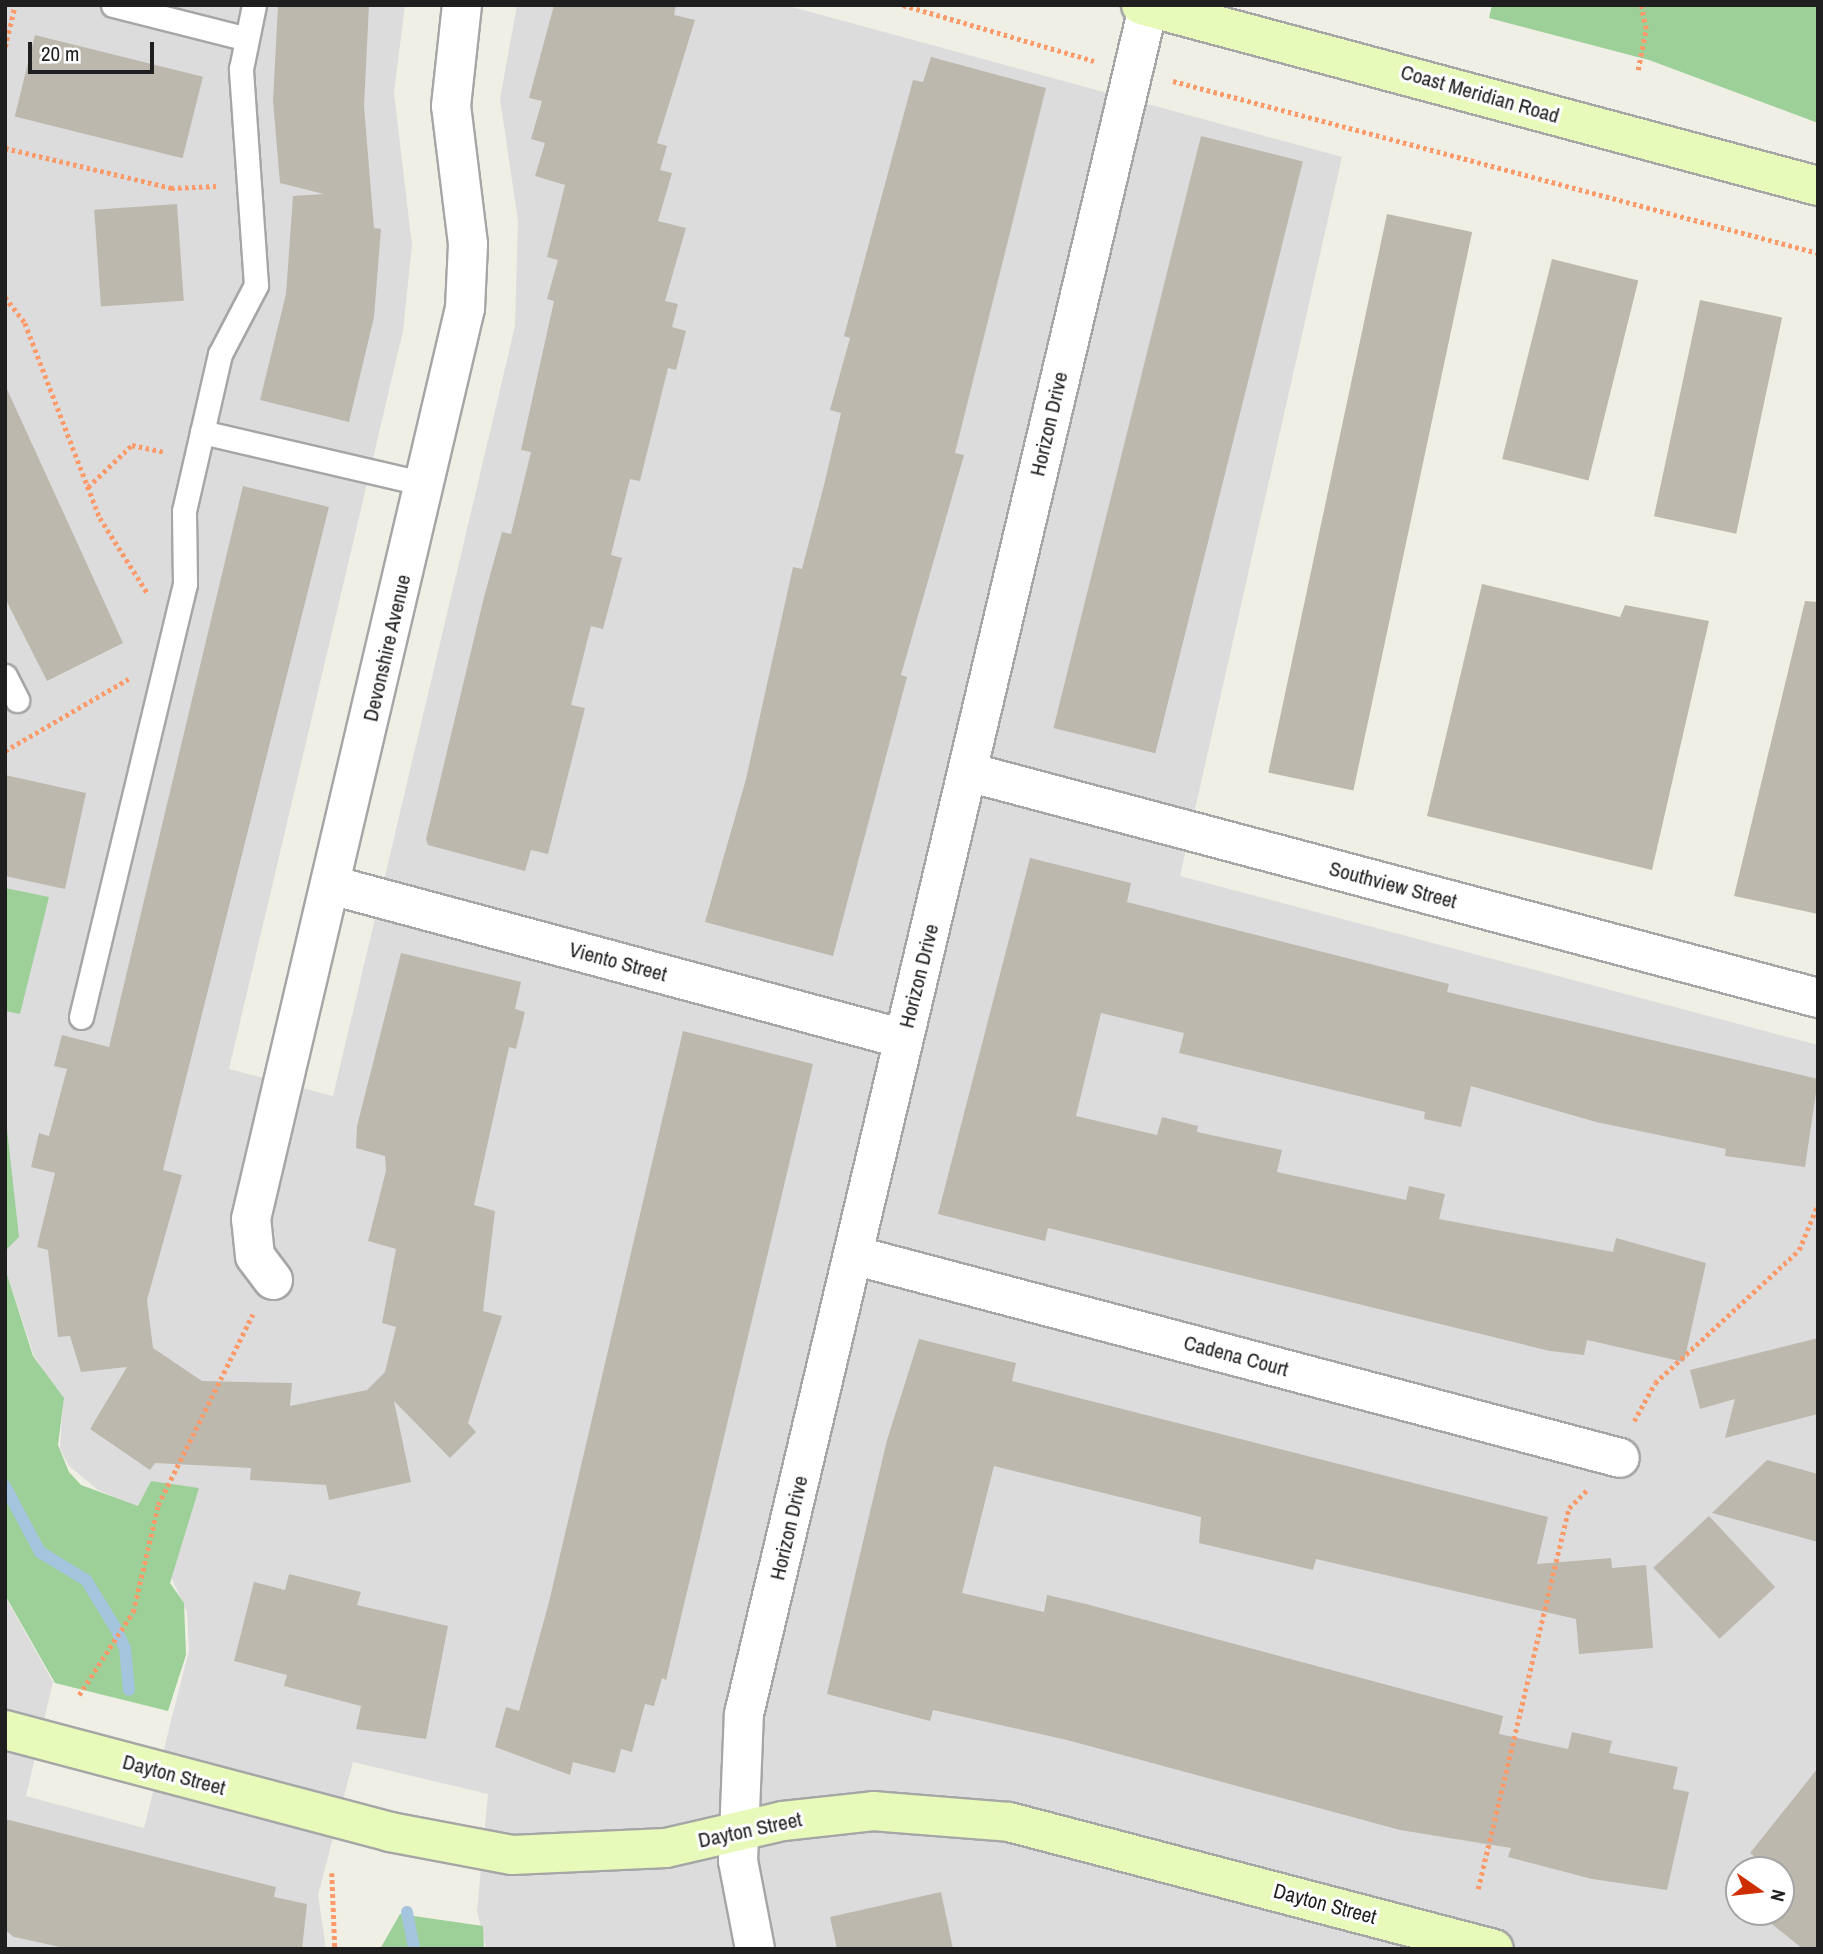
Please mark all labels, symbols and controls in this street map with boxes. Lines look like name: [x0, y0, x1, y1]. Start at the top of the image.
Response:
scale bar: [32, 28, 158, 72]
text: 20 m: [41, 39, 79, 68]
street label: Coast Meridian Road: [1398, 59, 1562, 129]
street label: Horizon Drive: [1025, 369, 1073, 479]
street label: Devonshire Avenue: [358, 572, 416, 724]
street label: Southview Street: [1326, 856, 1460, 914]
street label: Horizon Drive: [894, 921, 944, 1031]
street label: Viento Street: [566, 937, 670, 987]
street label: Cadena Court: [1181, 1330, 1291, 1382]
street label: Horizon Drive: [765, 1473, 813, 1583]
street label: Dayton Street: [120, 1749, 228, 1801]
street label: Dayton Street: [696, 1807, 804, 1853]
north arrow: [1725, 1856, 1795, 1926]
street label: Dayton Street: [1271, 1878, 1379, 1930]
text: N: [1764, 1887, 1792, 1904]

